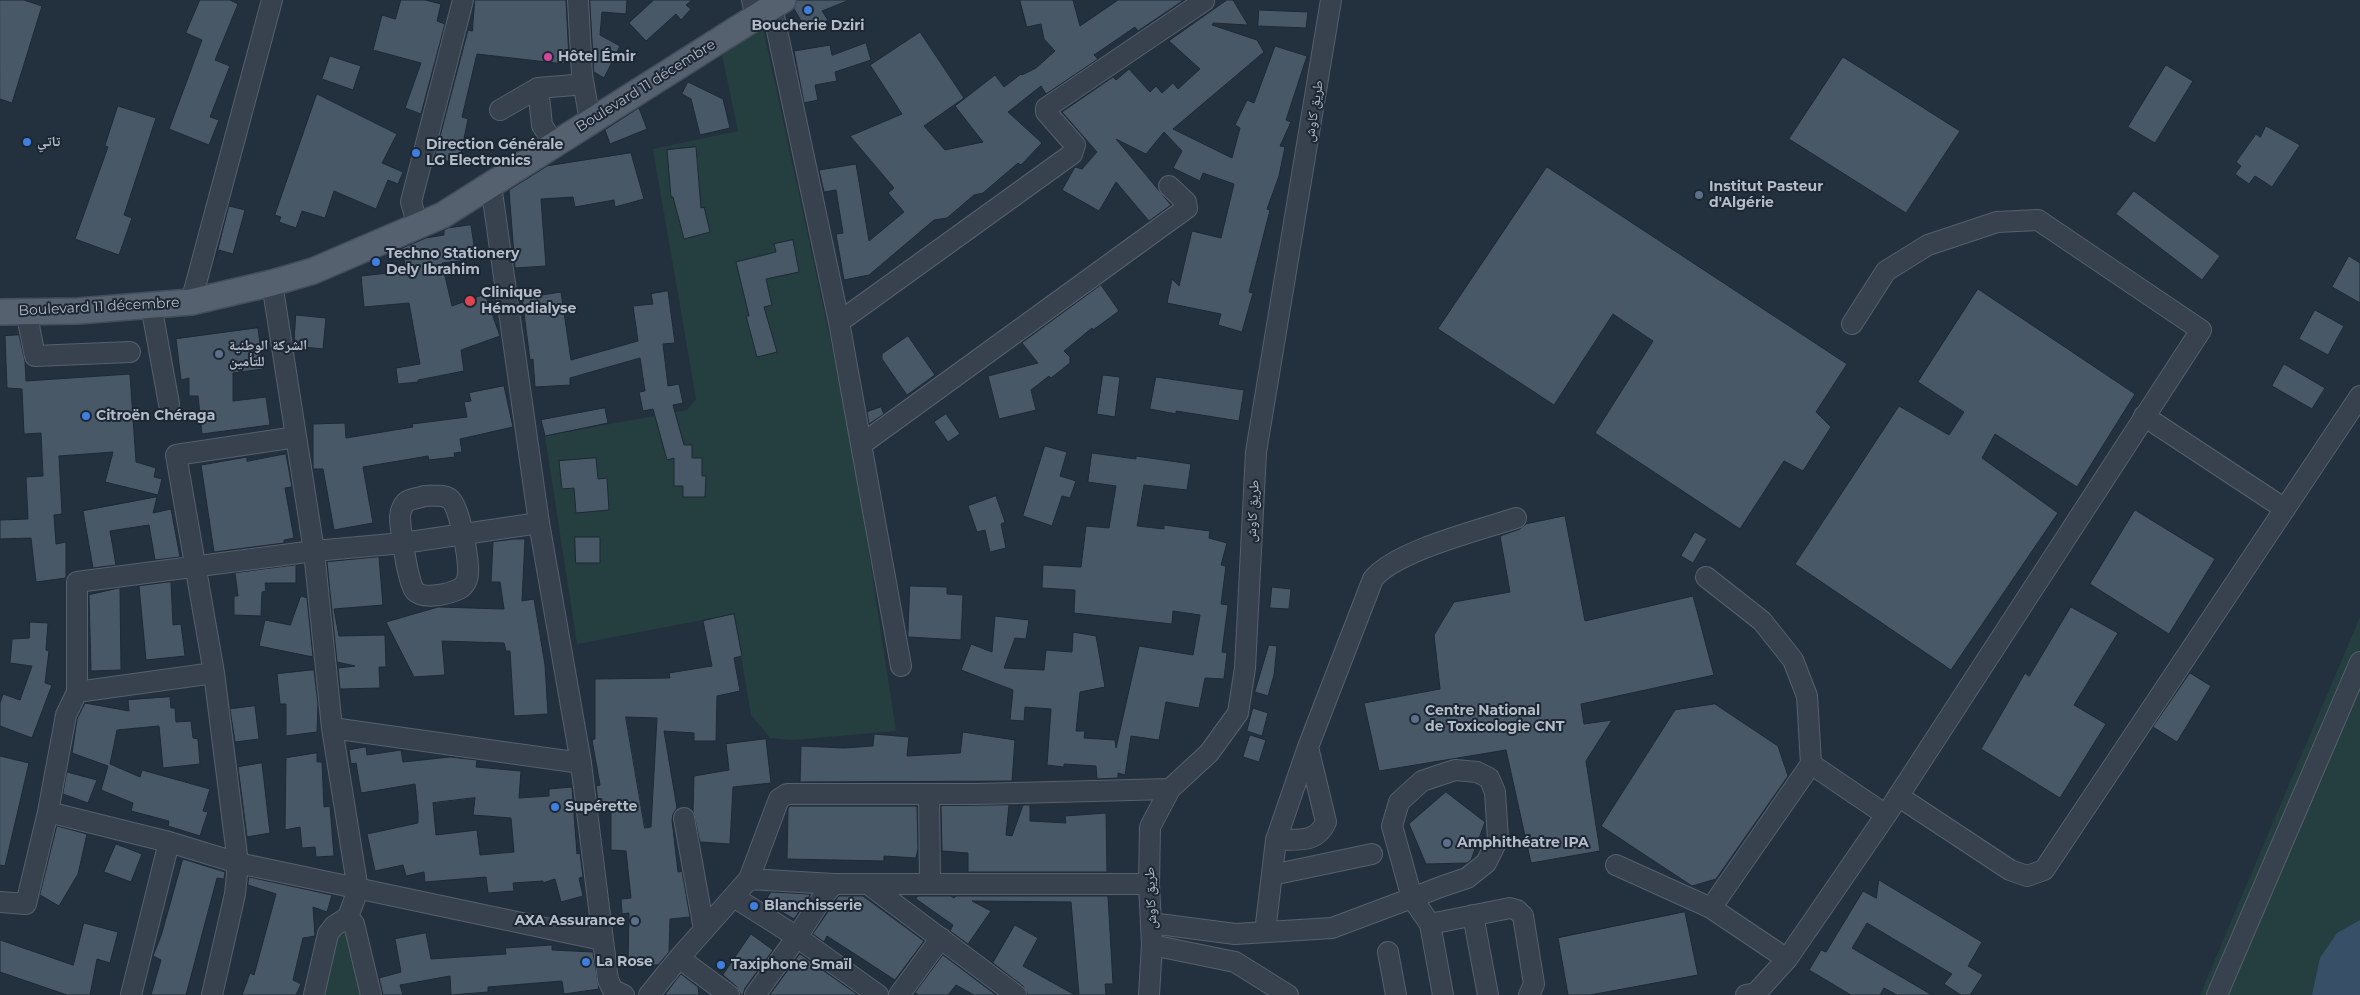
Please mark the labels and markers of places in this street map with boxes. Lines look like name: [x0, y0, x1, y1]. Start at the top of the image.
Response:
marker: Boucherie Dziri: [802, 4, 814, 16]
place label: Boucherie Dziri: [752, 18, 864, 34]
place label: Hôtel Émir: [558, 49, 636, 65]
marker: Hôtel Émir: [542, 51, 554, 63]
place label: تاتي: [37, 134, 60, 150]
marker: تاتي: [21, 136, 33, 148]
place label: Direction Générale LG Electronics: [426, 137, 563, 170]
marker: Direction Générale LG Electronics: [410, 147, 422, 159]
place label: Institut Pasteur d'Algérie: [1709, 179, 1823, 212]
marker: Institut Pasteur d'Algérie: [1693, 189, 1705, 201]
place label: Techno Stationery Dely Ibrahim: [386, 246, 519, 278]
marker: Techno Stationery Dely Ibrahim: [370, 256, 382, 268]
place label: Clinique Hémodialyse: [481, 285, 576, 318]
marker: Clinique Hémodialyse: [463, 294, 477, 308]
place label: الشركة الوطنية للتأمين: [229, 338, 307, 371]
marker: الشركة الوطنية للتأمين: [213, 348, 225, 360]
place label: Citroën Chéraga: [96, 408, 215, 424]
marker: Citroën Chéraga: [80, 410, 92, 422]
place label: Centre National de Toxicologie CNT: [1425, 703, 1565, 736]
marker: Centre National de Toxicologie CNT: [1409, 713, 1421, 725]
place label: Supérette: [565, 799, 637, 815]
marker: Supérette: [549, 801, 561, 813]
place label: Amphithéatre IPA: [1457, 835, 1589, 851]
marker: Amphithéatre IPA: [1441, 837, 1453, 849]
place label: Blanchisserie: [764, 898, 862, 914]
marker: Blanchisserie: [748, 900, 760, 912]
place label: AXA Assurance: [515, 913, 625, 929]
marker: AXA Assurance: [629, 915, 641, 927]
place label: La Rose: [596, 954, 653, 970]
marker: La Rose: [580, 956, 592, 968]
place label: Taxiphone Smaïl: [731, 957, 852, 973]
marker: Taxiphone Smaïl: [715, 959, 727, 971]

